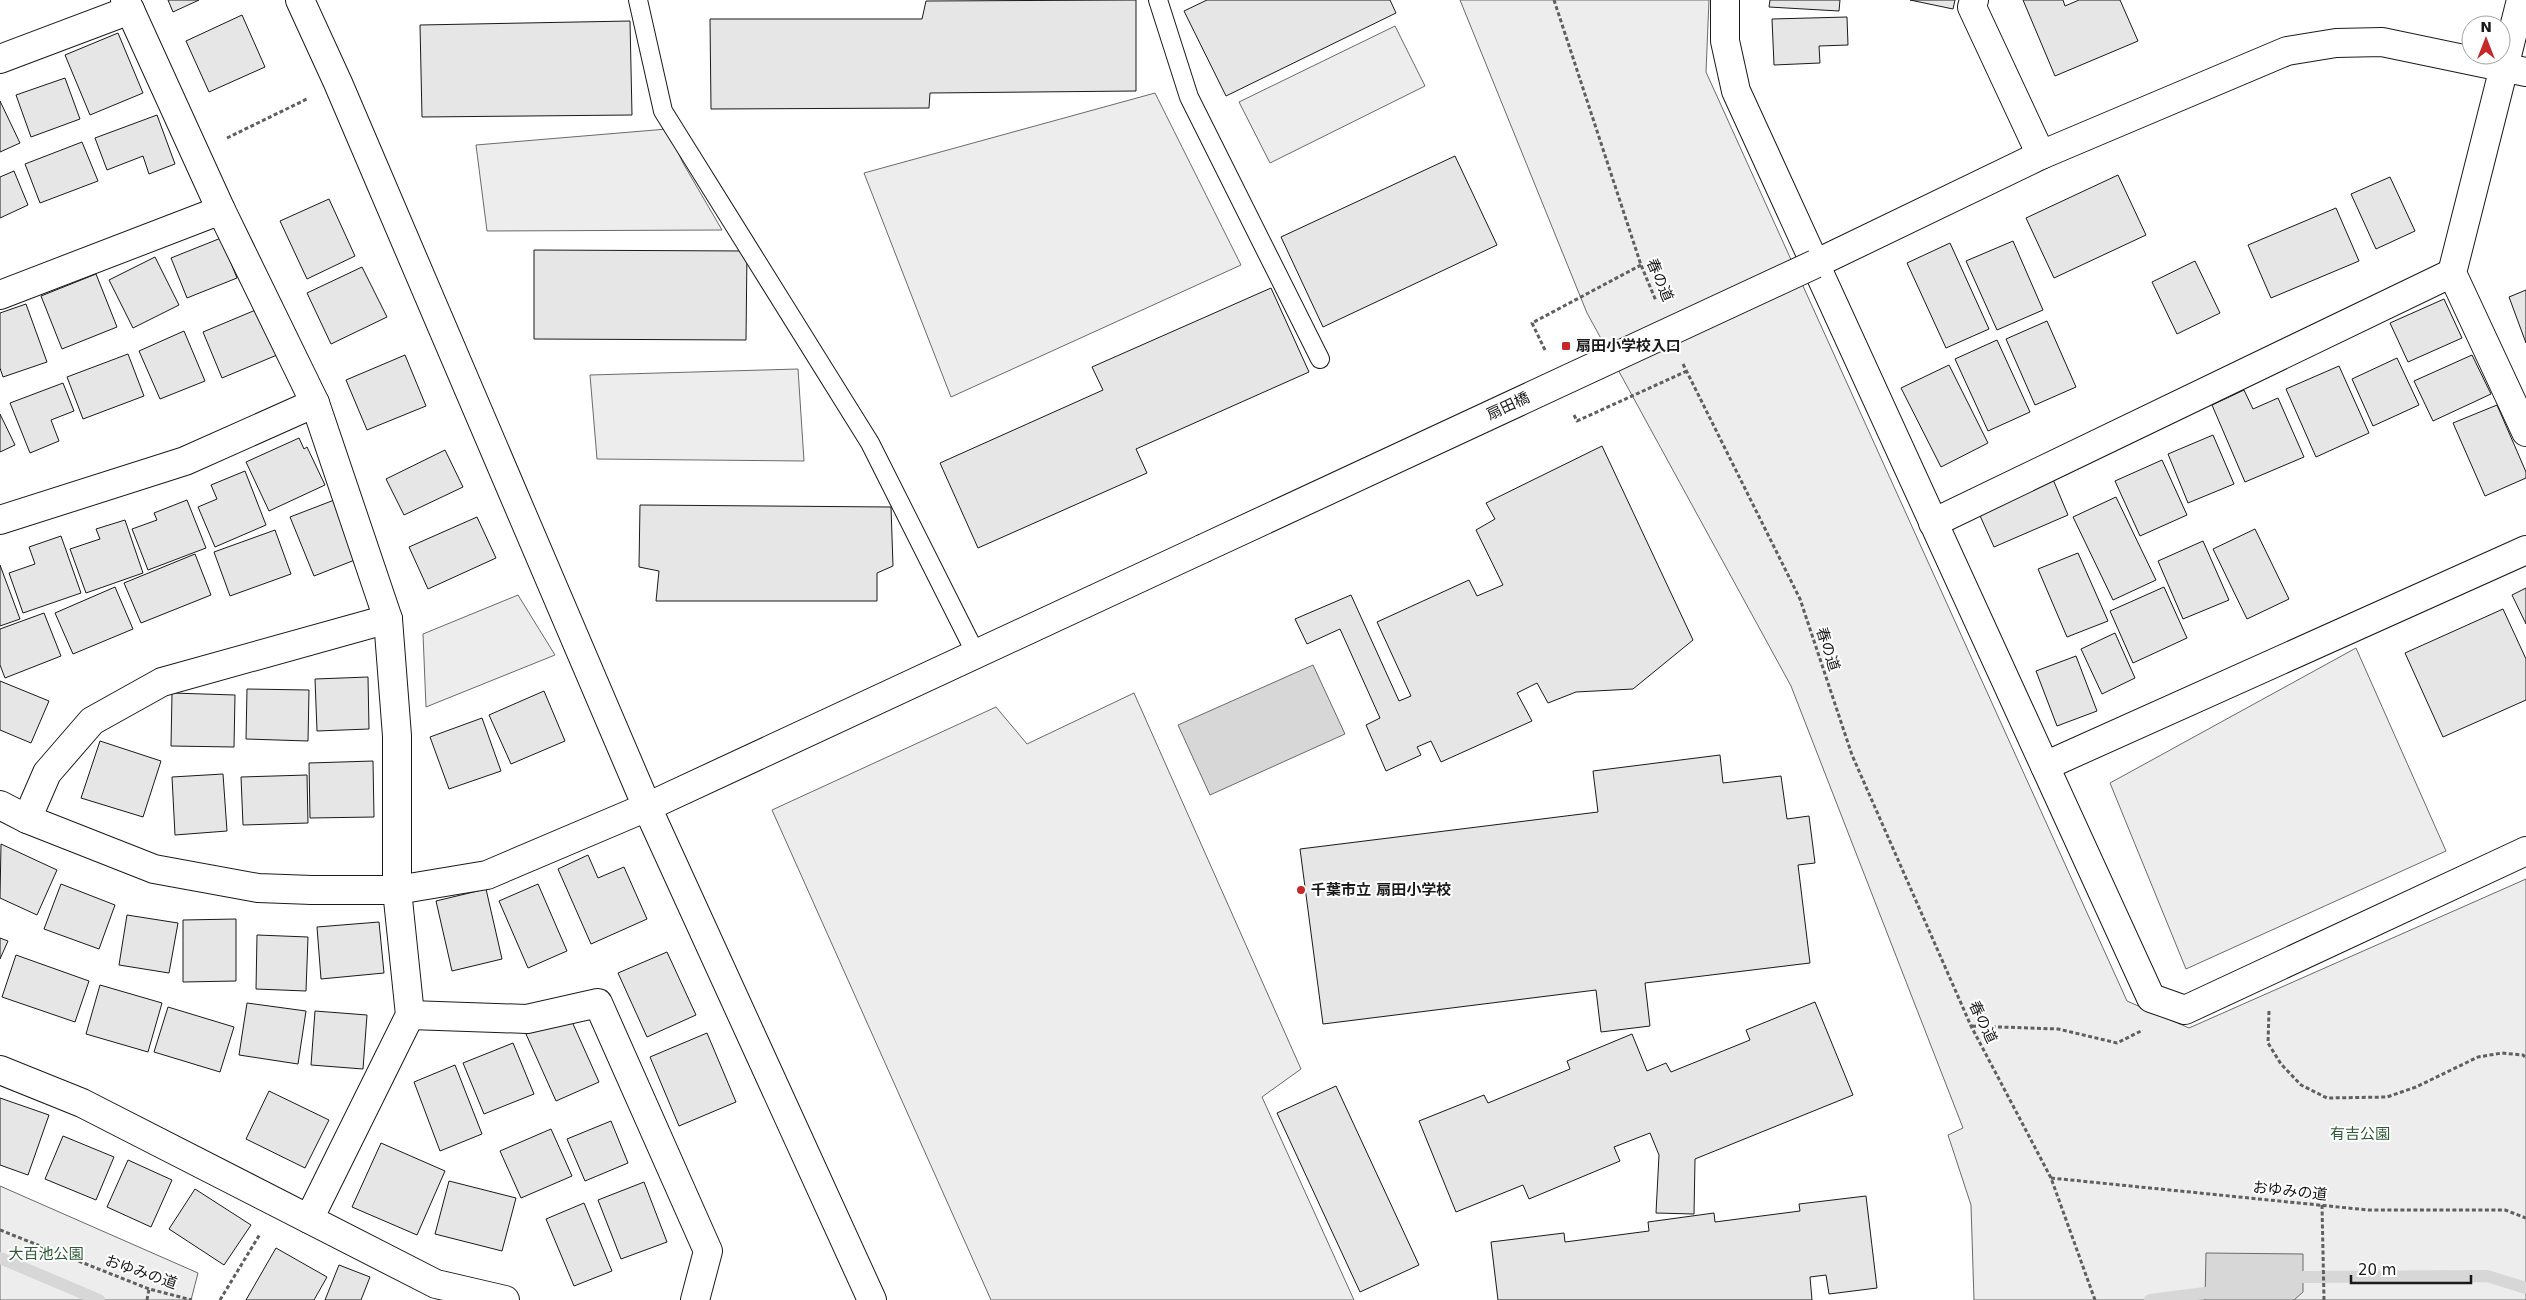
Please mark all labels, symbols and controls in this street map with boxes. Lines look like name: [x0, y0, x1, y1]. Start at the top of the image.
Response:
north arrow: [2461, 15, 2511, 65]
text: N: [2480, 19, 2492, 35]
street label: 春の道: [1643, 256, 1677, 304]
place label: 扇田小学校入口: [1576, 337, 1681, 355]
marker: 扇田小学校入口: [1560, 340, 1572, 352]
street label: 扇田橋: [1484, 388, 1532, 424]
street label: 春の道: [1812, 625, 1844, 673]
place label: 千葉市立 扇田小学校: [1311, 881, 1451, 899]
marker: 千葉市立 扇田小学校: [1295, 884, 1307, 896]
street label: 春の道: [1965, 998, 2001, 1046]
park label: 有吉公園: [2330, 1125, 2390, 1143]
street label: おゆみの道: [2252, 1178, 2328, 1204]
park label: 大百池公園: [8, 1245, 84, 1263]
street label: おゆみの道: [103, 1251, 179, 1293]
scale bar: [2351, 1252, 2471, 1284]
text: 20 m: [2358, 1261, 2396, 1279]

